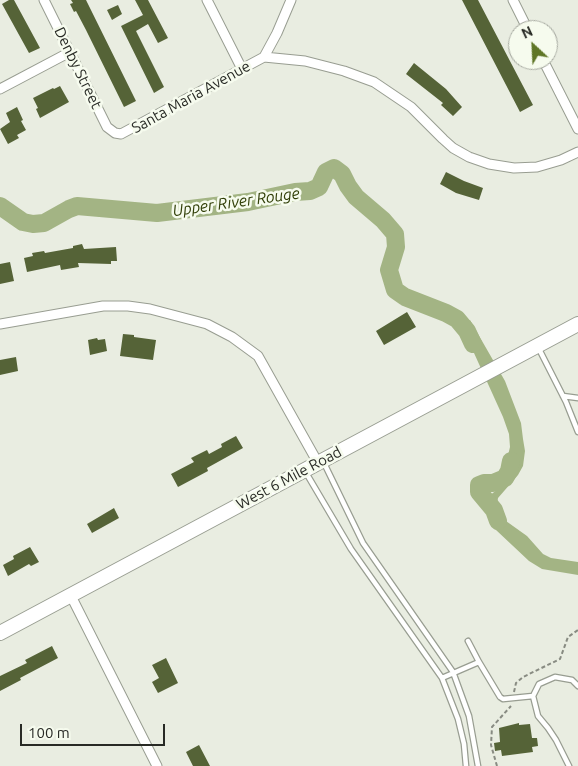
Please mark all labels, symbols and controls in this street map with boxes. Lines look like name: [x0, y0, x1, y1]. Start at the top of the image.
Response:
north arrow: [508, 20, 558, 70]
text: N: [519, 23, 535, 42]
street label: Denby Street: [50, 24, 106, 112]
street label: Santa Maria Avenue: [129, 57, 253, 137]
water label: Upper River Rouge: [171, 184, 301, 220]
street label: West 6 Mile Road: [233, 443, 345, 513]
scale bar: [22, 714, 168, 746]
text: 100 m: [28, 724, 70, 741]

